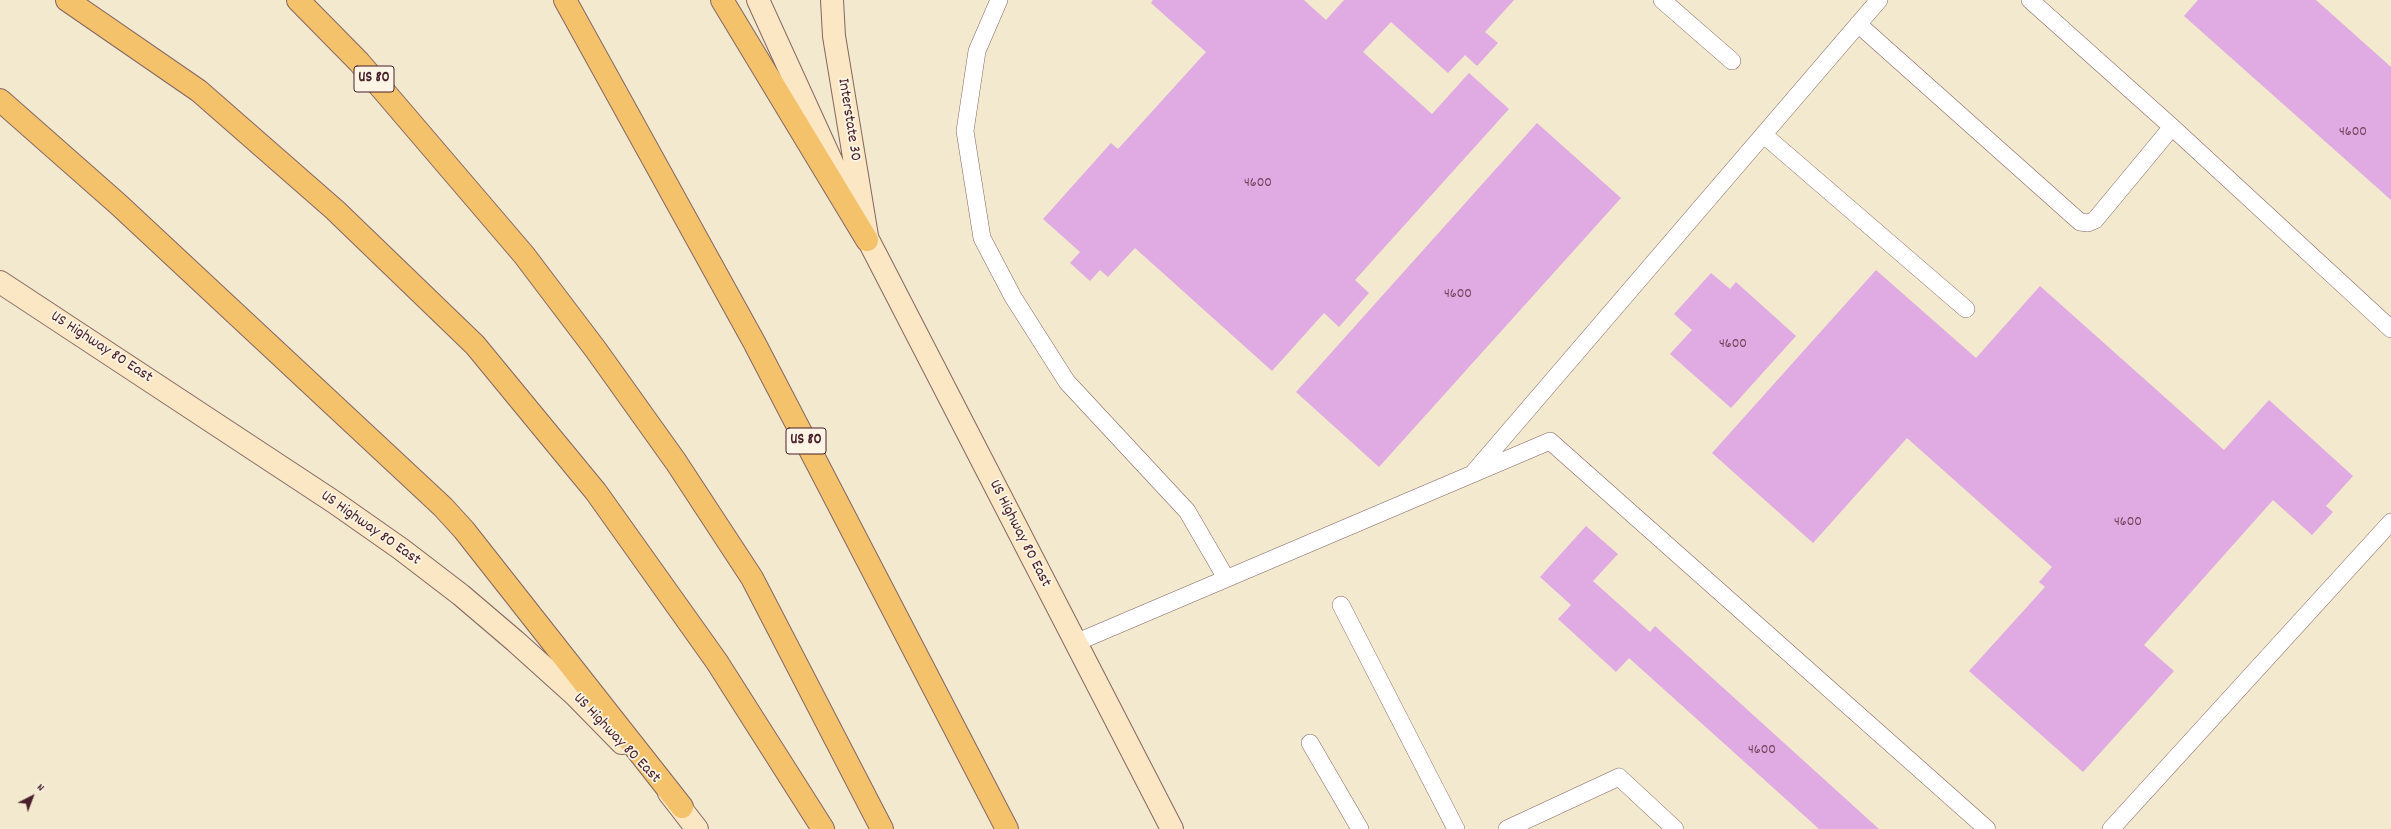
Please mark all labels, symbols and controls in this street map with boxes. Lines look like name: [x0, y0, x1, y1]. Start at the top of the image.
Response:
road number: US 80: [354, 66, 394, 92]
street label: Interstate 30: [832, 77, 864, 163]
house number: 4600: [2339, 125, 2367, 141]
house number: 4600: [1244, 176, 1272, 192]
house number: 4600: [1444, 287, 1472, 303]
street label: US Highway 80 East: [46, 308, 156, 388]
house number: 4600: [1719, 337, 1747, 353]
road number: US 80: [786, 428, 826, 454]
street label: US Highway 80 East: [984, 477, 1054, 591]
street label: US Highway 80 East: [316, 487, 424, 571]
house number: 4600: [2114, 515, 2142, 531]
street label: US Highway 80 East: [568, 690, 664, 788]
house number: 4600: [1748, 743, 1776, 759]
north arrow: [12, 777, 52, 817]
text: N: [33, 780, 47, 796]

